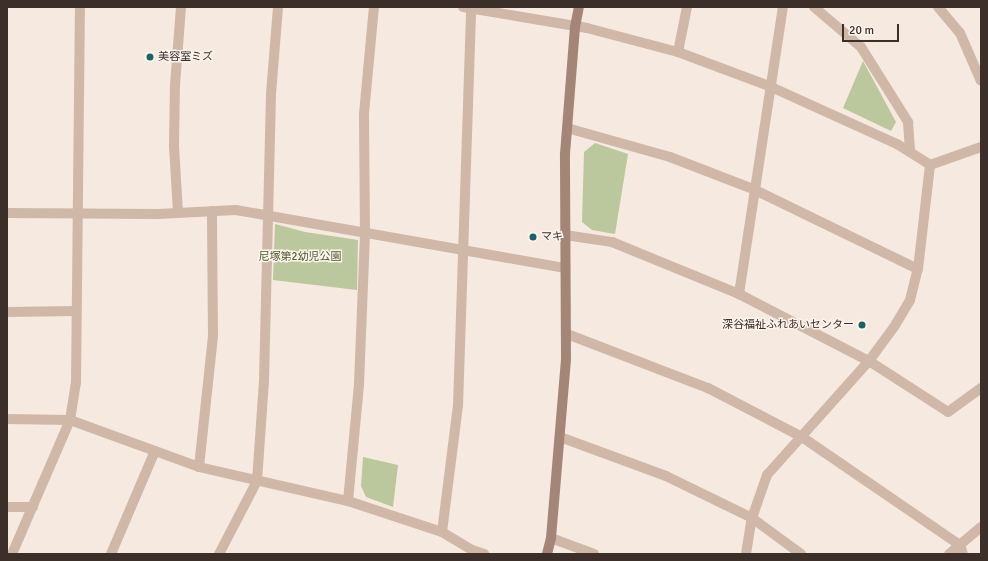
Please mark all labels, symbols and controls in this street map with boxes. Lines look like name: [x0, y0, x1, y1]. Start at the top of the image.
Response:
scale bar: [844, 16, 901, 42]
text: 20 m: [849, 23, 874, 38]
place label: 美容室ミズ: [158, 50, 213, 64]
marker: 美容室ミズ: [145, 52, 155, 62]
place label: マキ: [541, 230, 563, 244]
marker: マキ: [528, 232, 538, 242]
park label: 尼塚第2幼児公園: [259, 250, 341, 264]
place label: 深谷福祉ふれあいセンター: [722, 318, 854, 332]
marker: 深谷福祉ふれあいセンター: [857, 320, 867, 330]

